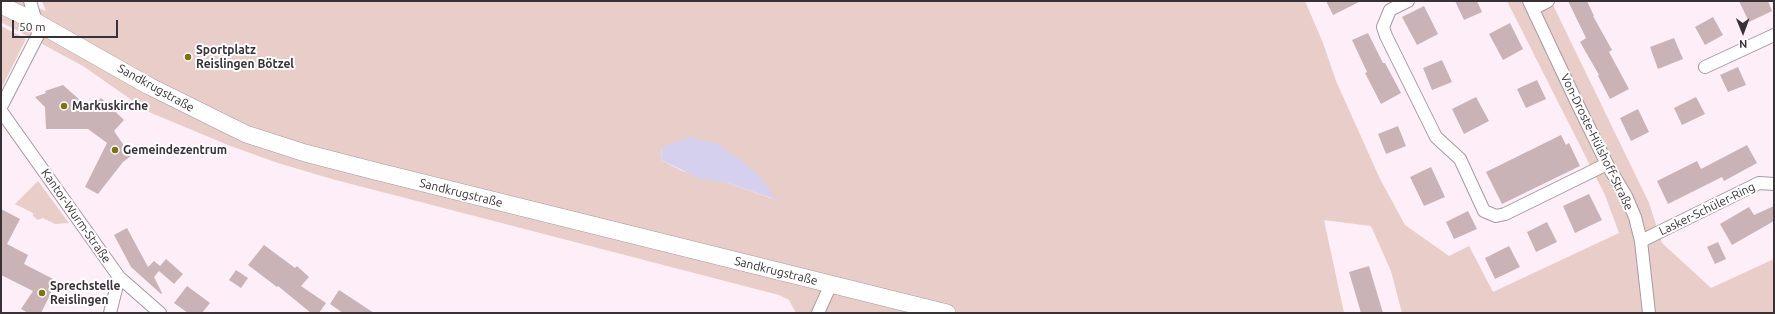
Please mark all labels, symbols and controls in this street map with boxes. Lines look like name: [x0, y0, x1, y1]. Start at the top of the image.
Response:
scale bar: [14, 12, 120, 38]
north arrow: [1723, 12, 1763, 52]
text: 50 m: [19, 20, 46, 33]
text: N: [1739, 38, 1747, 50]
place label: Sportplatz Reislingen Bötzel: [196, 43, 294, 71]
marker: Sportplatz Reislingen Bötzel: [183, 52, 193, 62]
street label: Sandkrugstraße: [115, 61, 197, 115]
street label: Von-Droste-Hülshoff-Straße: [1558, 71, 1636, 213]
place label: Markuskirche: [72, 99, 148, 113]
marker: Markuskirche: [59, 101, 69, 111]
place label: Gemeindezentrum: [123, 143, 227, 157]
marker: Gemeindezentrum: [110, 145, 120, 155]
street label: Kantor-Wurm-Straße: [38, 166, 114, 266]
street label: Sandkrugstraße: [418, 176, 504, 210]
street label: Lasker-Schüler-Ring: [1657, 180, 1757, 238]
street label: Sandkrugstraße: [733, 254, 819, 288]
place label: Sprechstelle Reislingen: [50, 279, 120, 307]
marker: Sprechstelle Reislingen: [37, 288, 47, 298]

